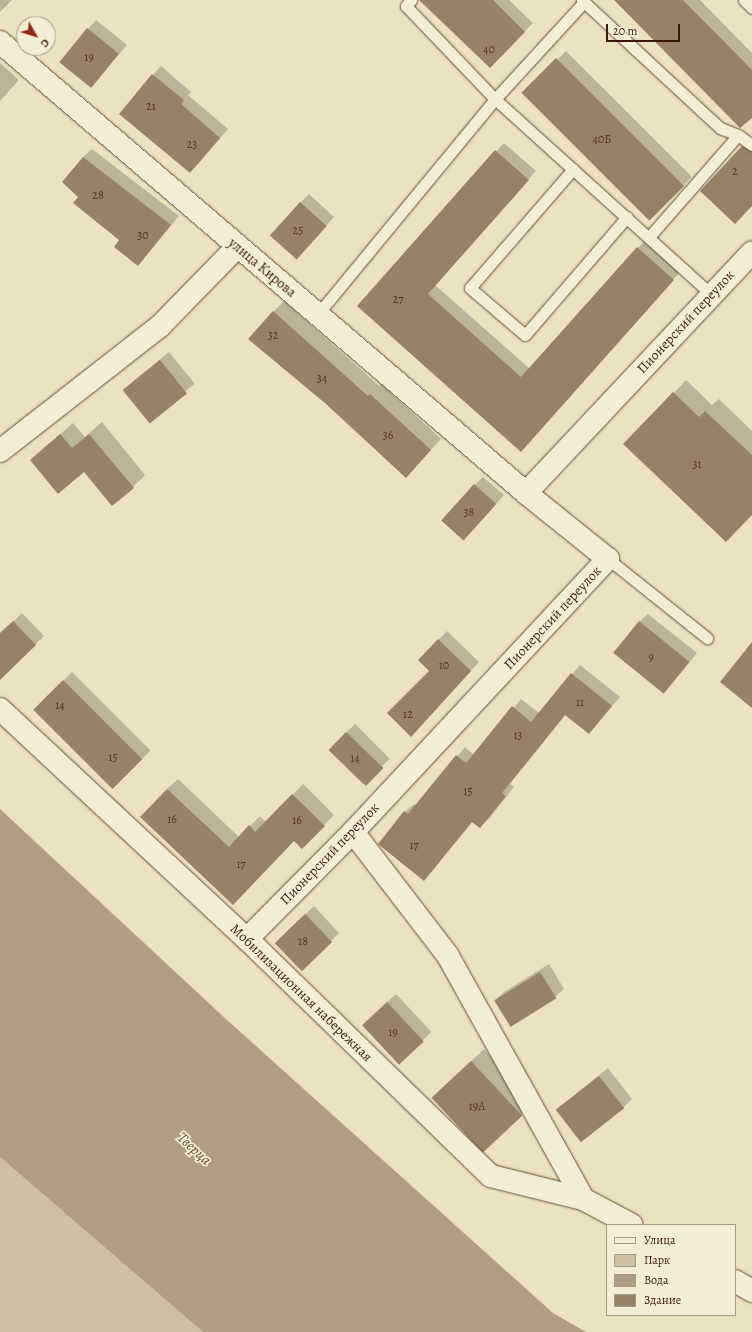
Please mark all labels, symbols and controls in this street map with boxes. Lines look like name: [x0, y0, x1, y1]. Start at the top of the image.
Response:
north arrow: [16, 16, 56, 56]
scale bar: [608, 16, 682, 42]
text: 20 m: [613, 23, 637, 39]
text: С: [37, 36, 53, 51]
house number: 40: [483, 43, 495, 57]
house number: 19: [84, 51, 94, 65]
house number: 21: [146, 100, 156, 114]
house number: 40Б: [593, 133, 611, 147]
house number: 23: [187, 138, 197, 152]
house number: 2: [732, 165, 738, 179]
house number: 28: [92, 189, 104, 203]
house number: 25: [293, 224, 303, 238]
house number: 30: [137, 229, 149, 243]
street label: улица Кирова: [225, 235, 299, 301]
street label: Пионерский переулок: [634, 267, 738, 377]
house number: 27: [393, 293, 403, 307]
house number: 32: [268, 329, 278, 343]
house number: 34: [317, 372, 327, 386]
house number: 36: [383, 429, 393, 443]
house number: 31: [692, 458, 702, 472]
house number: 38: [464, 506, 474, 520]
street label: Пионерский переулок: [501, 563, 605, 673]
house number: 9: [648, 651, 654, 665]
house number: 10: [439, 659, 449, 673]
house number: 11: [576, 696, 584, 710]
house number: 14: [55, 699, 65, 713]
house number: 12: [403, 708, 413, 722]
house number: 13: [513, 729, 523, 743]
house number: 15: [108, 751, 118, 765]
house number: 14: [350, 752, 360, 766]
house number: 15: [463, 785, 473, 799]
street label: Пионерский переулок: [277, 800, 383, 908]
house number: 16: [167, 813, 177, 827]
house number: 16: [292, 814, 302, 828]
house number: 17: [409, 839, 419, 853]
house number: 17: [236, 858, 246, 872]
street label: Мобилизационная набережная: [227, 921, 375, 1065]
house number: 18: [298, 935, 308, 949]
house number: 19: [388, 1026, 398, 1040]
house number: 19А: [469, 1100, 485, 1114]
water label: Тверца: [173, 1129, 215, 1169]
legend: [606, 1224, 736, 1316]
text: Улица: [644, 1232, 675, 1248]
text: Парк: [644, 1252, 670, 1268]
text: Вода: [644, 1272, 669, 1288]
text: Здание: [644, 1292, 681, 1308]

